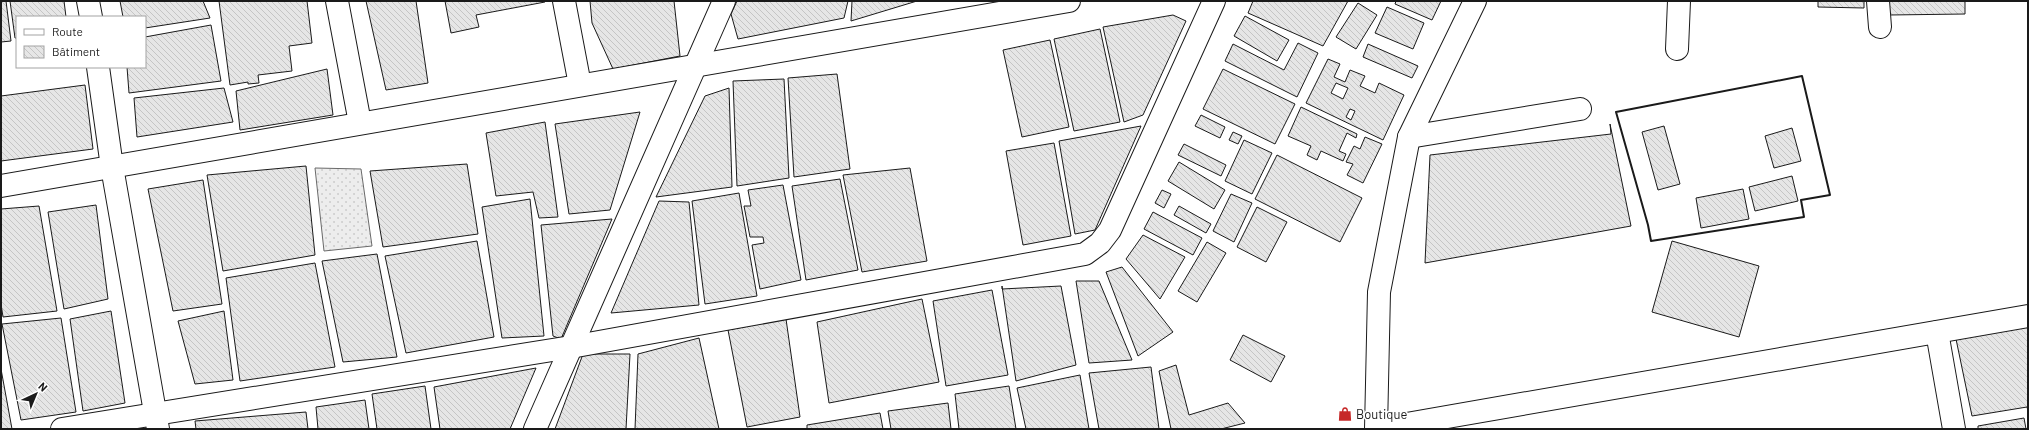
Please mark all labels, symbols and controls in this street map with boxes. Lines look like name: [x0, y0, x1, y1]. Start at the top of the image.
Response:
legend: [16, 16, 146, 68]
text: Route: [52, 24, 83, 38]
text: Bâtiment: [52, 44, 100, 58]
north arrow: [16, 374, 56, 414]
text: N: [36, 379, 50, 394]
shop icon: Boutique: [1337, 406, 1353, 422]
place label: Boutique: [1356, 406, 1407, 422]

